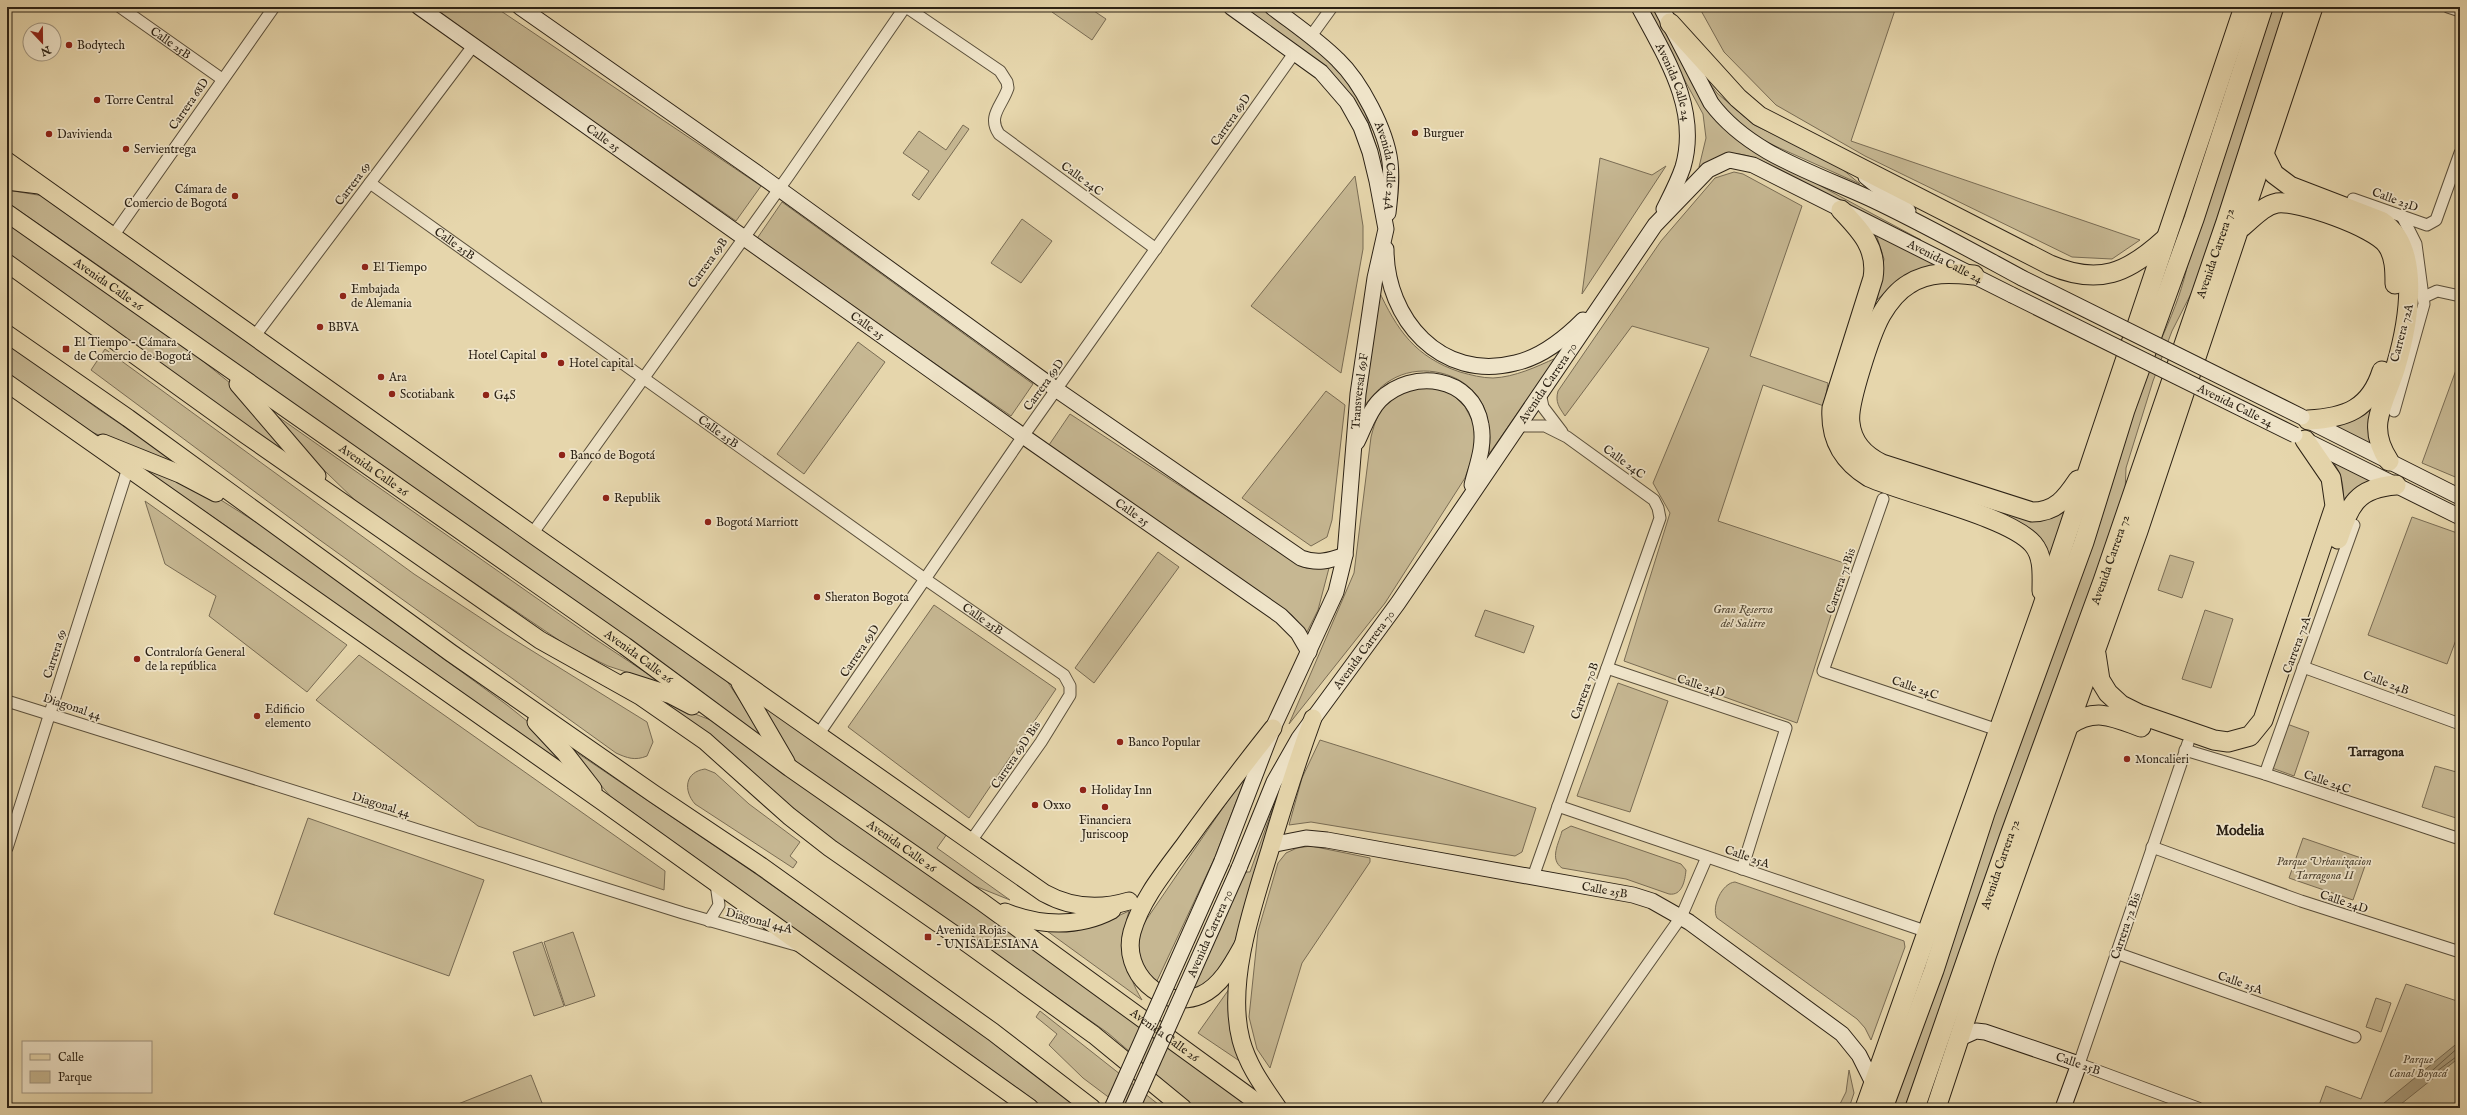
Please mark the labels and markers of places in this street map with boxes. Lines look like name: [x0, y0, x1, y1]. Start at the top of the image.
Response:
place label: Bodytech: [77, 38, 125, 53]
marker: Bodytech: [64, 40, 74, 50]
place label: Torre Central: [105, 93, 174, 108]
marker: Torre Central: [92, 95, 102, 105]
place label: Burguer: [1423, 126, 1465, 141]
place label: Davivienda: [57, 127, 113, 142]
marker: Burguer: [1410, 128, 1420, 138]
marker: Davivienda: [44, 129, 54, 139]
place label: Servientrega: [134, 142, 197, 157]
marker: Servientrega: [121, 144, 131, 154]
place label: Cámara de Comercio de Bogotá: [124, 182, 228, 211]
marker: Cámara de Comercio de Bogotá: [230, 191, 240, 201]
place label: El Tiempo: [373, 260, 427, 276]
marker: El Tiempo: [360, 262, 370, 272]
place label: Embajada de Alemania: [351, 282, 412, 311]
marker: Embajada de Alemania: [338, 291, 348, 301]
place label: BBVA: [328, 320, 360, 335]
marker: BBVA: [315, 322, 325, 332]
place label: El Tiempo - Cámara de Comercio de Bogotá: [74, 335, 192, 364]
marker: El Tiempo - Cámara de Comercio de Bogotá: [61, 344, 71, 354]
place label: Hotel Capital: [468, 348, 537, 364]
marker: Hotel Capital: [539, 350, 549, 360]
place label: Hotel capital: [569, 356, 634, 372]
marker: Hotel capital: [556, 358, 566, 368]
place label: Ara: [388, 370, 408, 385]
marker: Ara: [376, 372, 386, 382]
place label: Scotiabank: [400, 387, 455, 402]
place label: G4S: [494, 388, 516, 403]
marker: Scotiabank: [387, 389, 397, 399]
marker: G4S: [481, 390, 491, 400]
place label: Banco de Bogotá: [570, 448, 656, 463]
marker: Banco de Bogotá: [557, 450, 567, 460]
place label: Republik: [614, 491, 661, 507]
marker: Republik: [601, 493, 611, 503]
place label: Bogotá Marriott: [716, 515, 798, 530]
marker: Bogotá Marriott: [703, 517, 713, 527]
place label: Sheraton Bogota: [825, 590, 910, 605]
marker: Sheraton Bogota: [812, 592, 822, 602]
place label: Contraloría General de la república: [145, 645, 246, 675]
marker: Contraloría General de la república: [132, 654, 142, 664]
place label: Edificio elemento: [265, 702, 311, 731]
marker: Edificio elemento: [252, 711, 262, 721]
place label: Banco Popular: [1128, 735, 1201, 751]
marker: Banco Popular: [1115, 737, 1125, 747]
place label: Moncalieri: [2135, 752, 2189, 767]
marker: Moncalieri: [2122, 754, 2132, 764]
place label: Holiday Inn: [1091, 783, 1153, 798]
marker: Holiday Inn: [1078, 785, 1088, 795]
place label: Oxxo: [1043, 798, 1071, 813]
marker: Oxxo: [1030, 800, 1040, 810]
marker: Financiera Juriscoop: [1100, 802, 1110, 812]
place label: Financiera Juriscoop: [1079, 813, 1132, 843]
place label: Avenida Rojas - UNISALESIANA: [935, 923, 1040, 952]
marker: Avenida Rojas - UNISALESIANA: [923, 932, 933, 942]

